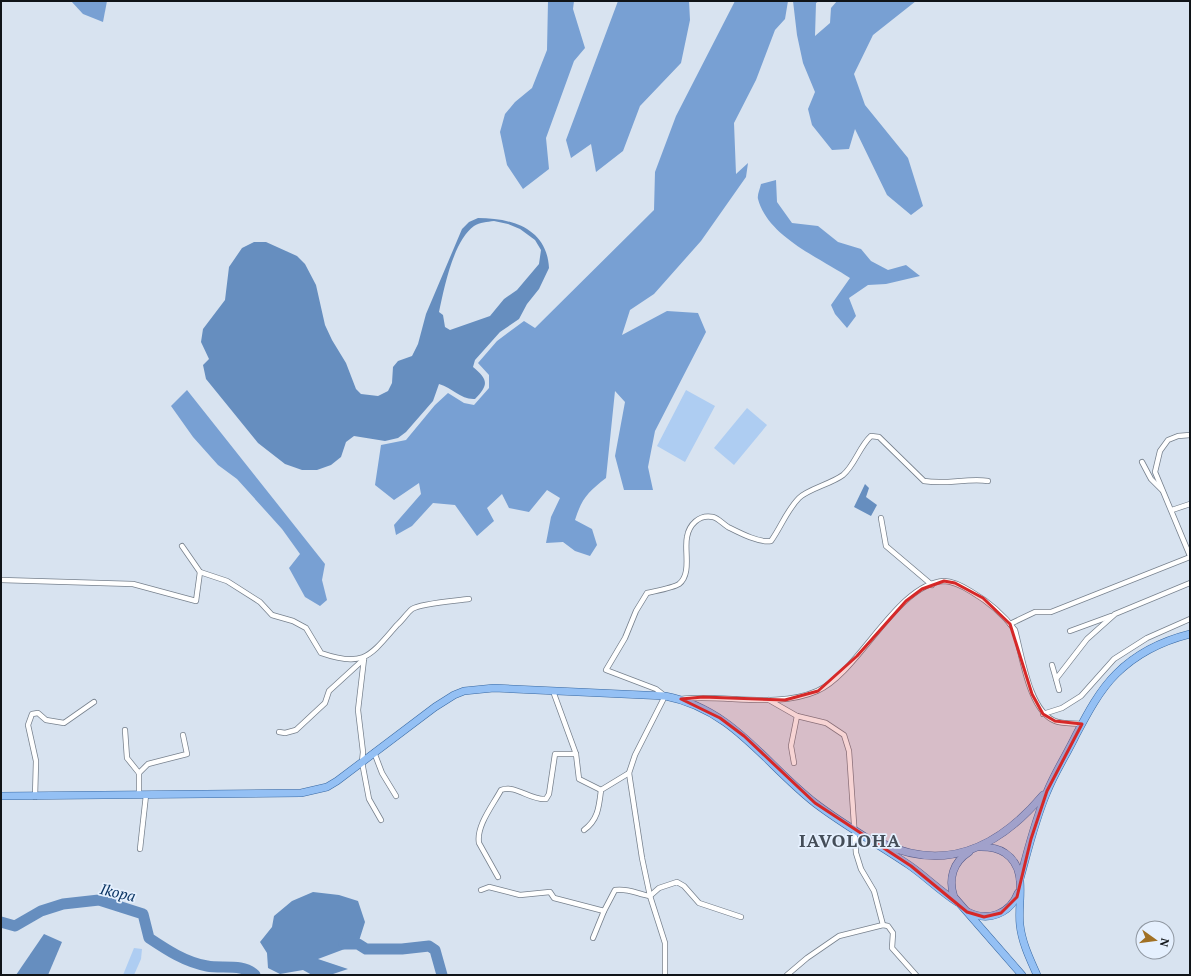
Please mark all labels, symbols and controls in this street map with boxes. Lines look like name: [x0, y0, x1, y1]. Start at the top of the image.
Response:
district label: IAVOLOHA: [799, 828, 901, 852]
water label: Ikopa: [97, 878, 138, 906]
north arrow: [1135, 920, 1175, 960]
text: N: [1157, 937, 1173, 949]

